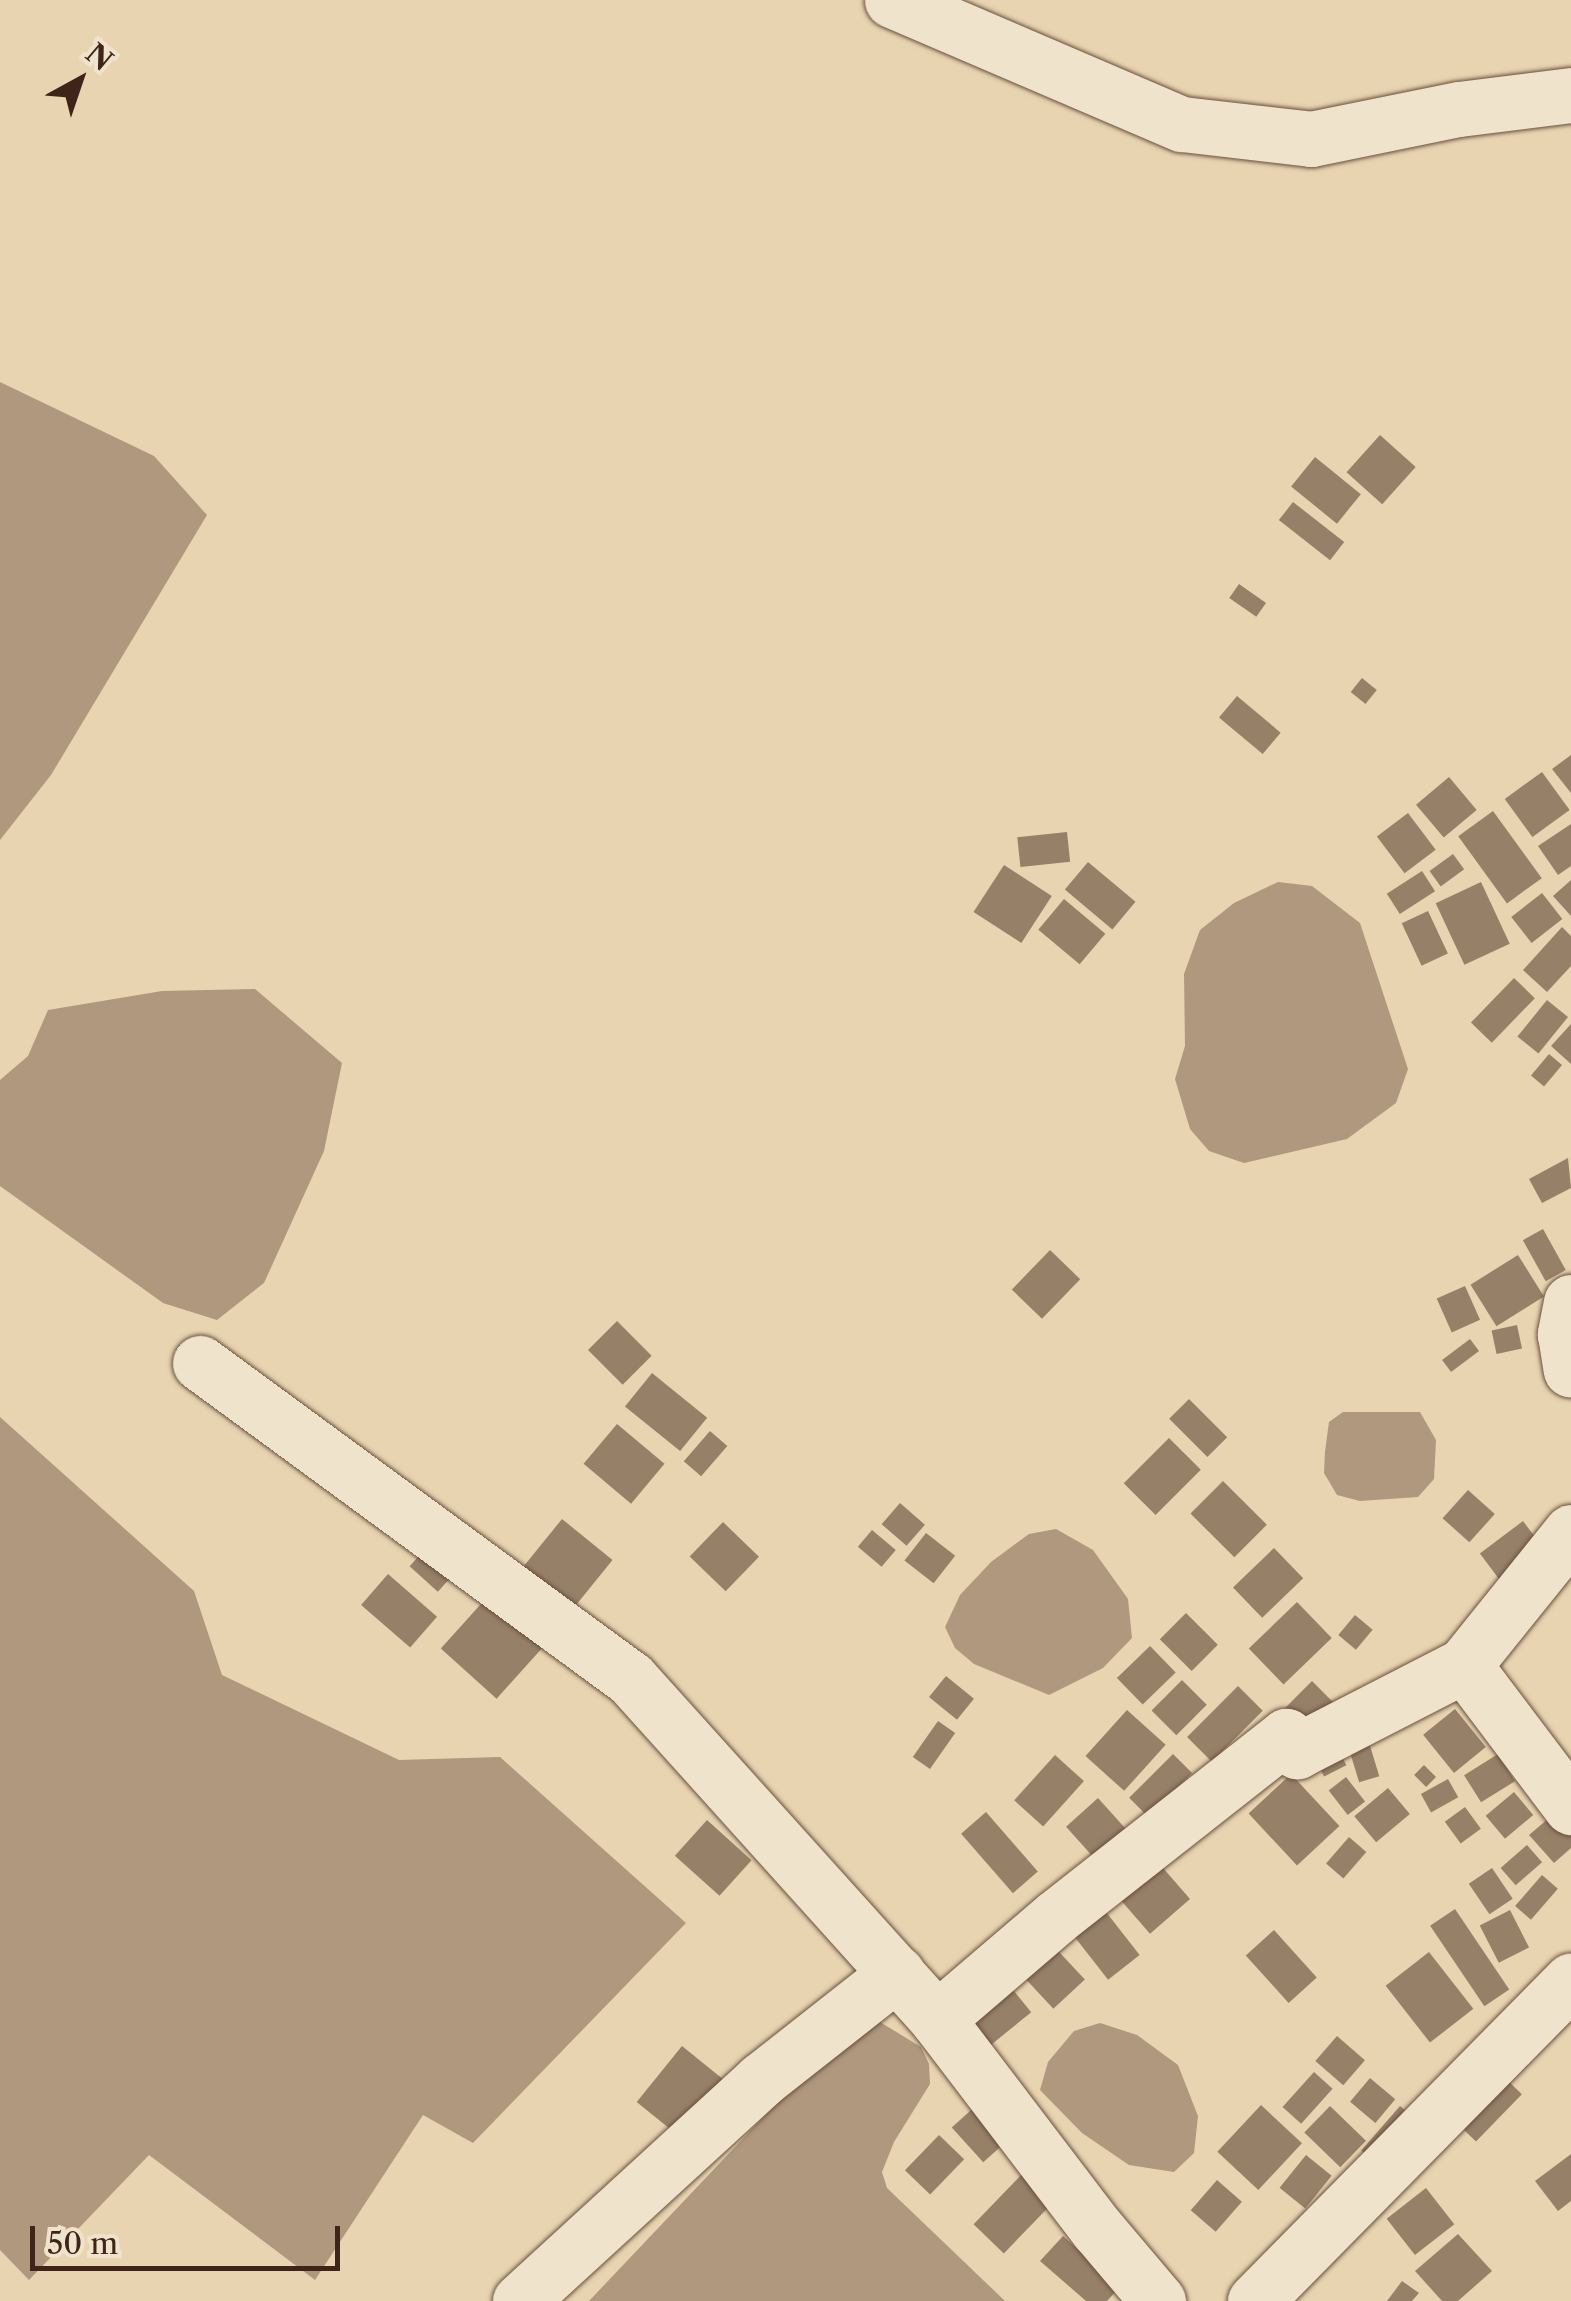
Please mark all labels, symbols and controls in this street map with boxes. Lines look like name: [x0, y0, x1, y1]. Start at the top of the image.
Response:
north arrow: [30, 30, 130, 130]
text: N: [79, 36, 120, 78]
scale bar: [35, 2206, 345, 2268]
text: 50 m: [47, 2225, 118, 2262]

